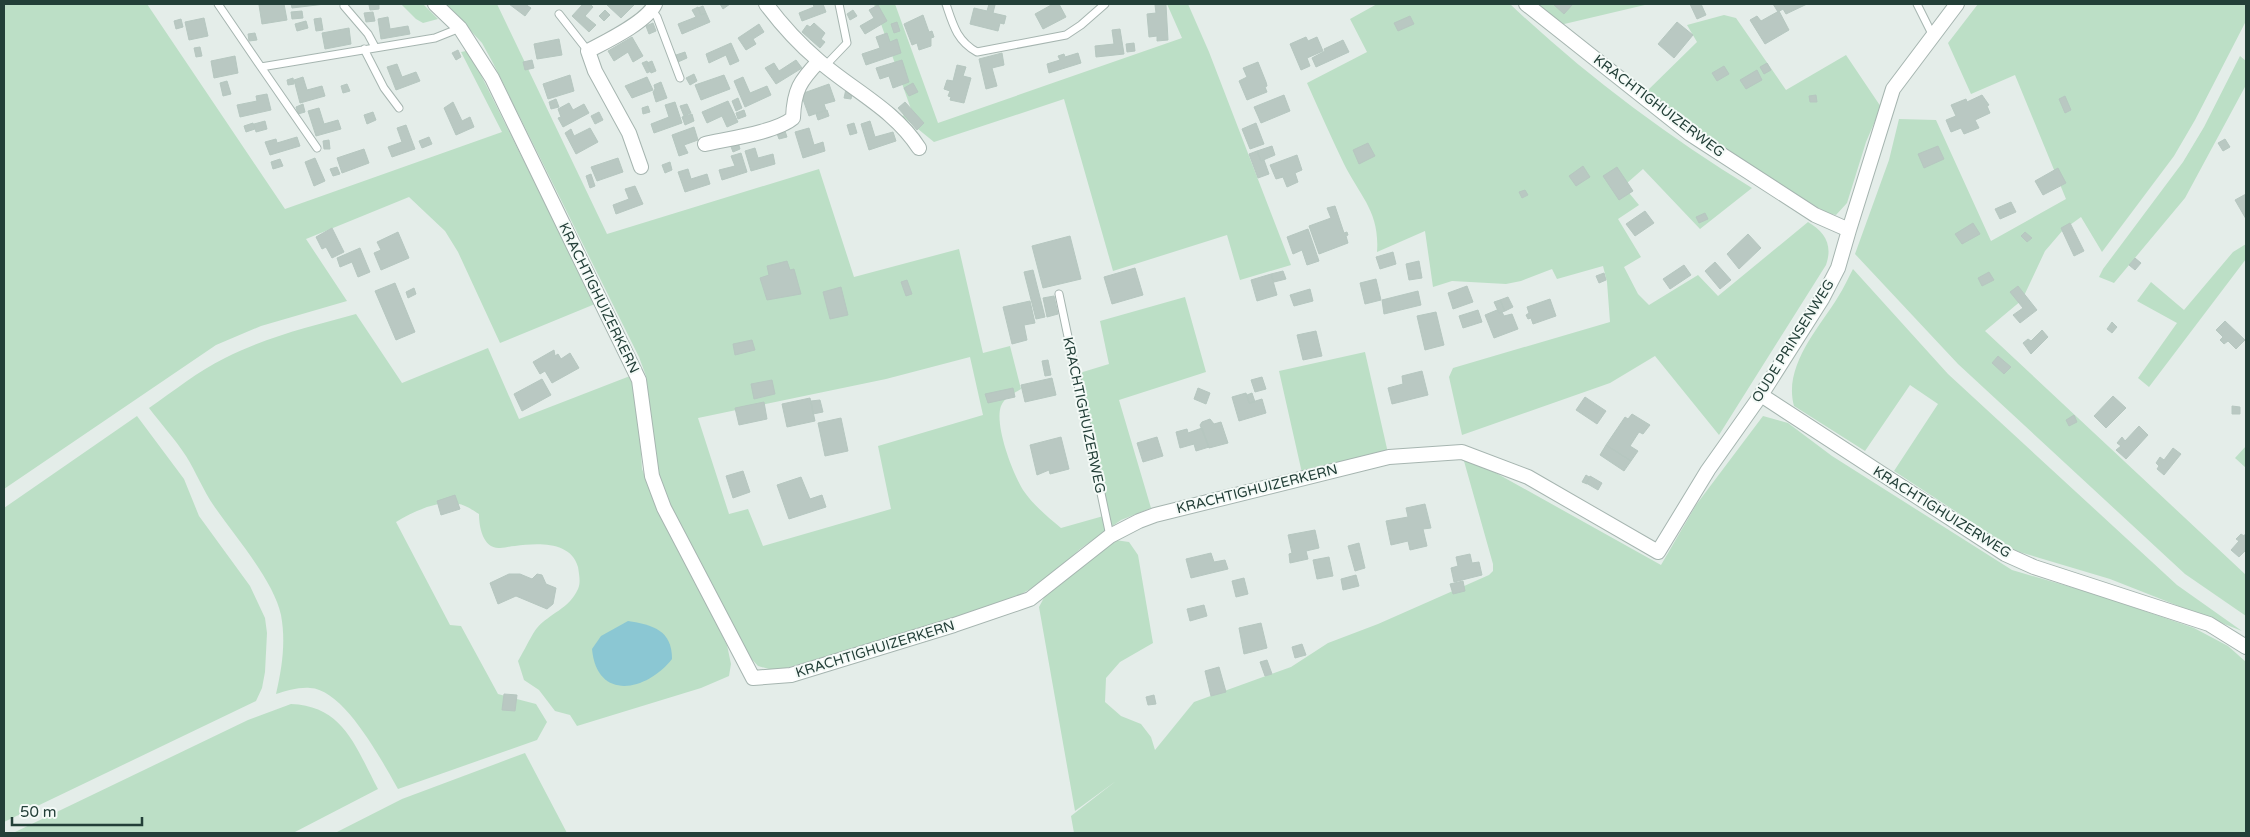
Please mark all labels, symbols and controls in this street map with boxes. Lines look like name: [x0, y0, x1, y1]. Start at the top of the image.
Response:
street label: KRACHTIGHUIZERWEG: [1590, 51, 1728, 161]
street label: KRACHTIGHUIZERKERN: [555, 220, 643, 376]
street label: OUDE PRINSENWEG: [1748, 276, 1838, 406]
street label: KRACHTIGHUIZERWEG: [1059, 335, 1109, 495]
street label: KRACHTIGHUIZERKERN: [1175, 461, 1339, 517]
street label: KRACHTIGHUIZERWEG: [1870, 463, 2014, 561]
street label: KRACHTIGHUIZERKERN: [793, 617, 957, 681]
scale bar: [12, 794, 142, 826]
text: 50 m: [20, 803, 57, 821]

